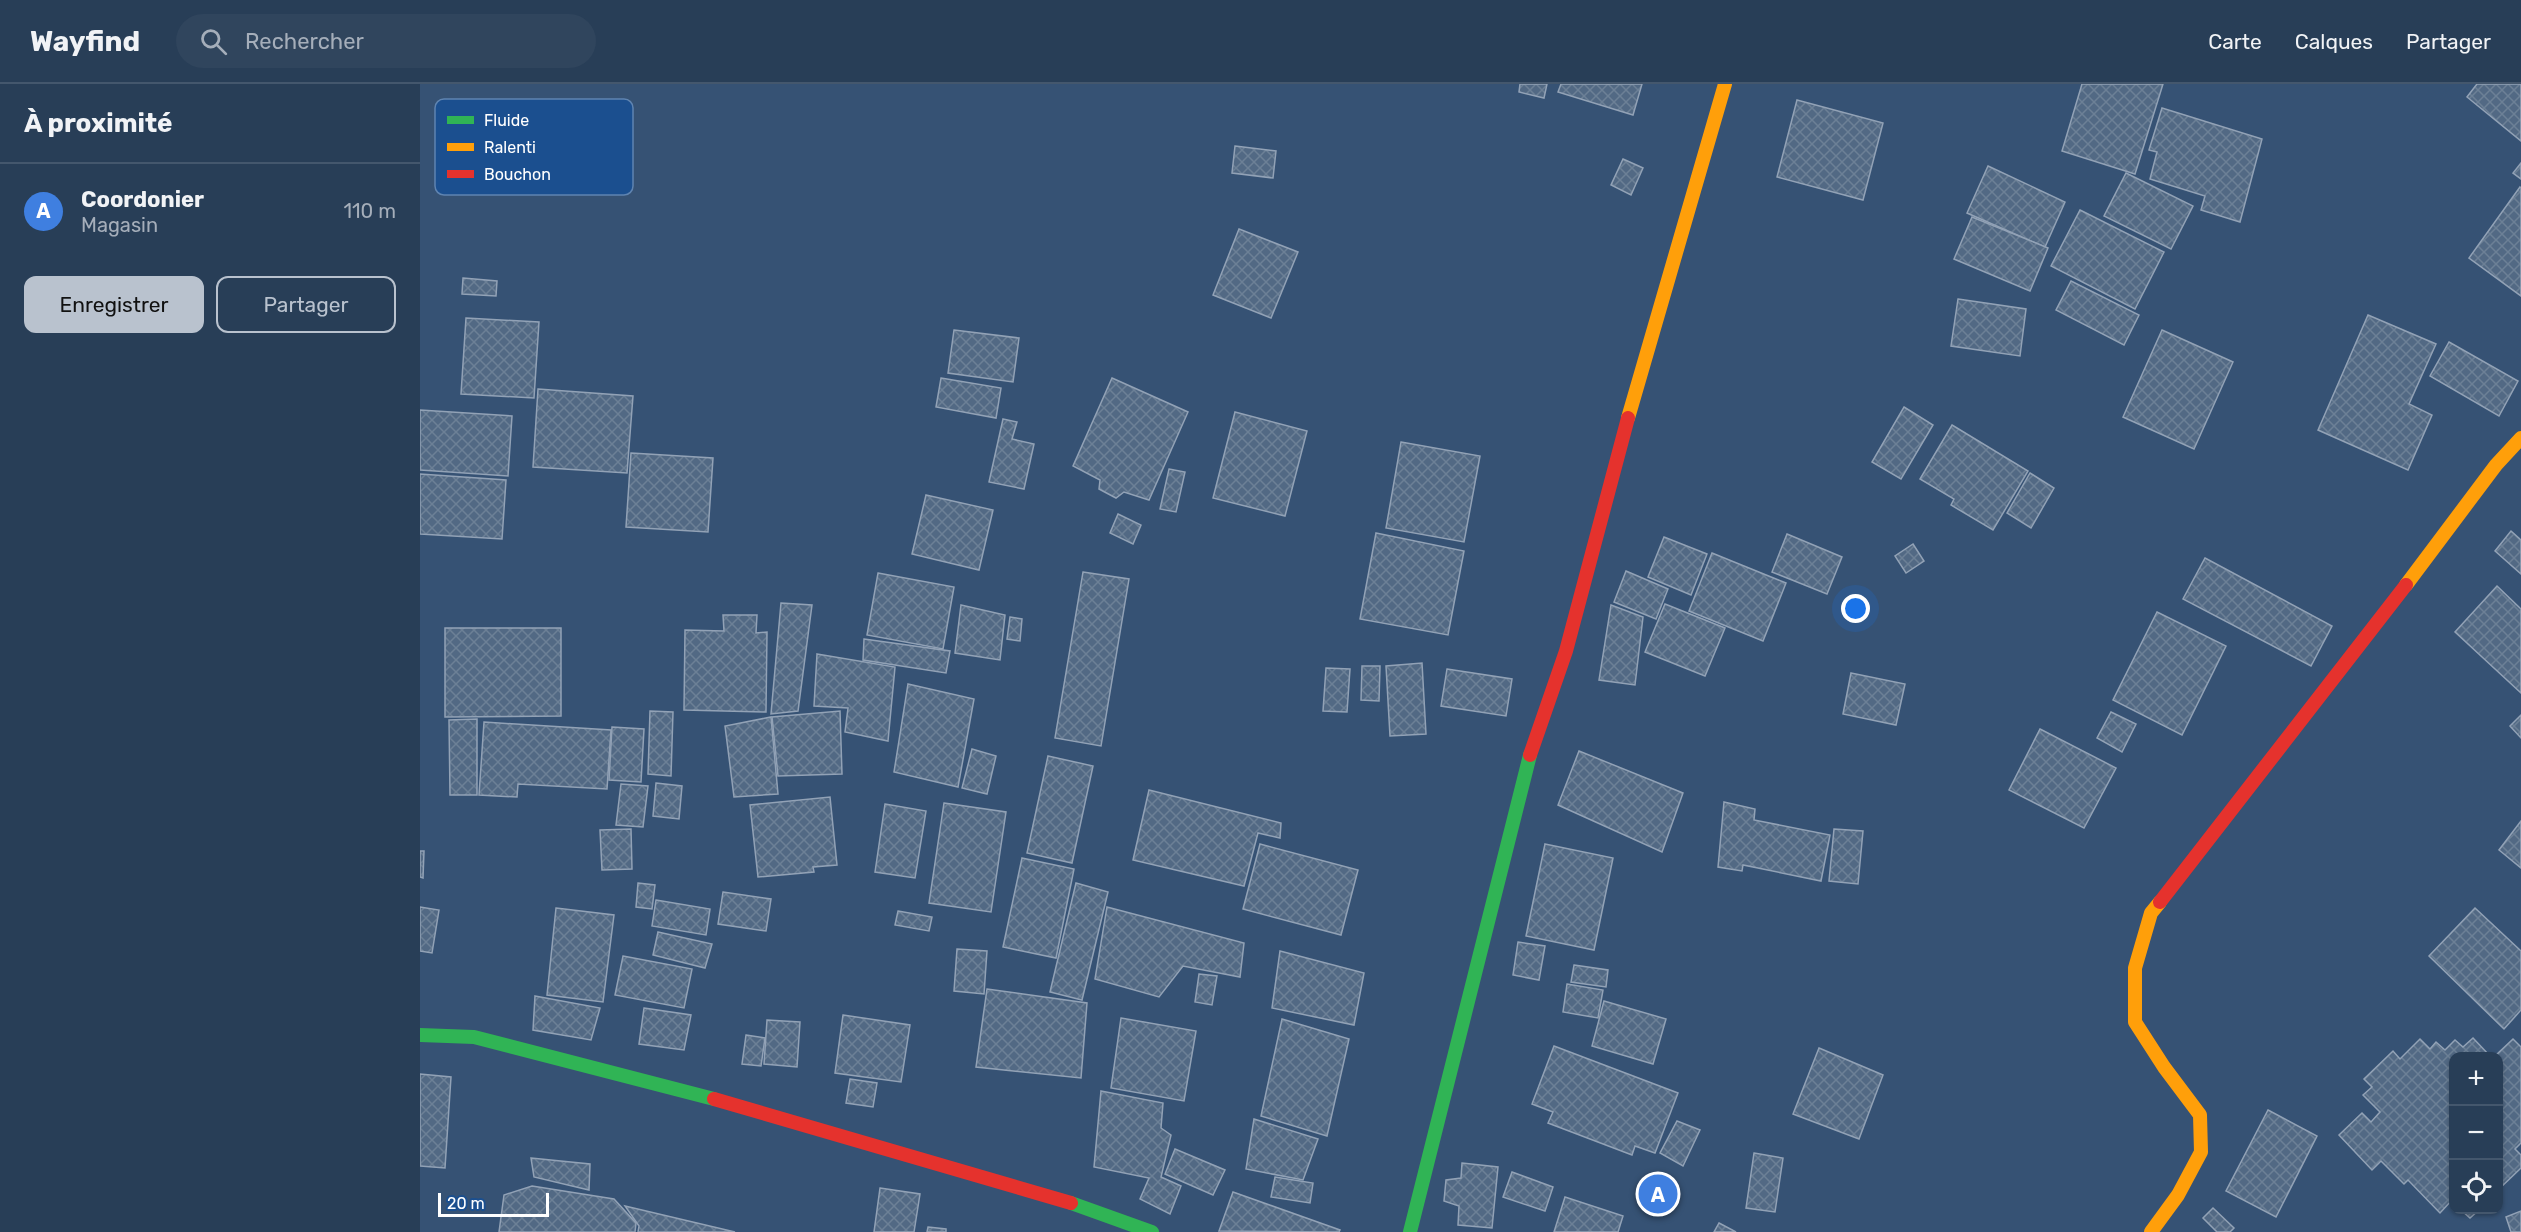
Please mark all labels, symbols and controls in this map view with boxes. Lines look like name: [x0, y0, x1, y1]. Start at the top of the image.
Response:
search box: [176, 14, 596, 68]
text: Wayfind: [30, 25, 140, 58]
icon: search: [197, 25, 230, 58]
text: Rechercher: [245, 28, 364, 55]
text: Carte: [2208, 29, 2262, 54]
text: Calques: [2295, 29, 2373, 54]
text: Partager: [2406, 29, 2491, 54]
legend: [435, 99, 633, 195]
text: À proximité: [24, 108, 173, 139]
text: Fluide: [484, 111, 529, 130]
text: Ralenti: [484, 138, 536, 157]
text: Bouchon: [484, 165, 551, 184]
text: Coordonier: [81, 186, 204, 213]
text: A: [36, 199, 51, 223]
text: 110 m: [344, 199, 396, 223]
text: Magasin: [81, 213, 158, 237]
button: Enregistrer: [24, 276, 204, 333]
button: Partager: [216, 276, 396, 333]
your location: [1841, 594, 1870, 623]
map controls: [2449, 1052, 2503, 1214]
button: +: [2449, 1052, 2503, 1106]
button: −: [2449, 1106, 2503, 1160]
button: locate: [2449, 1160, 2503, 1214]
pin: A: [1638, 1172, 1678, 1216]
scale bar: [438, 1190, 549, 1218]
text: 20 m: [447, 1194, 485, 1213]

